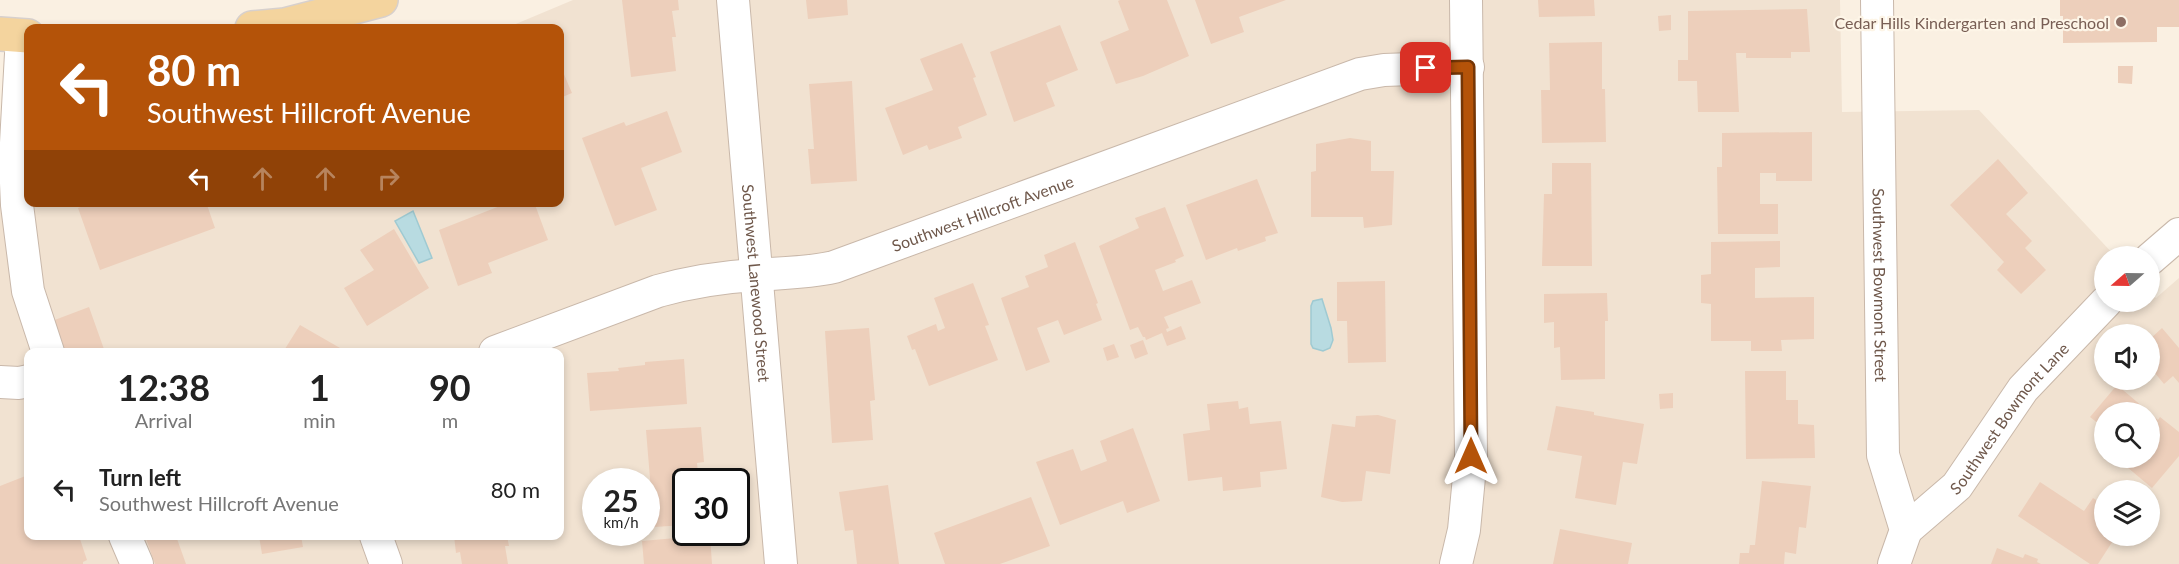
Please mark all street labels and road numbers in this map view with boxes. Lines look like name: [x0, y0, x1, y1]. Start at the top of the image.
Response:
street label: Southwest Hillcroft Avenue: [889, 171, 1076, 255]
street label: Southwest Lanewood Street: [739, 183, 775, 383]
street label: Southwest Bowmont Street: [1870, 188, 1892, 382]
street label: Southwest Bowmont Lane: [1946, 338, 2072, 498]

